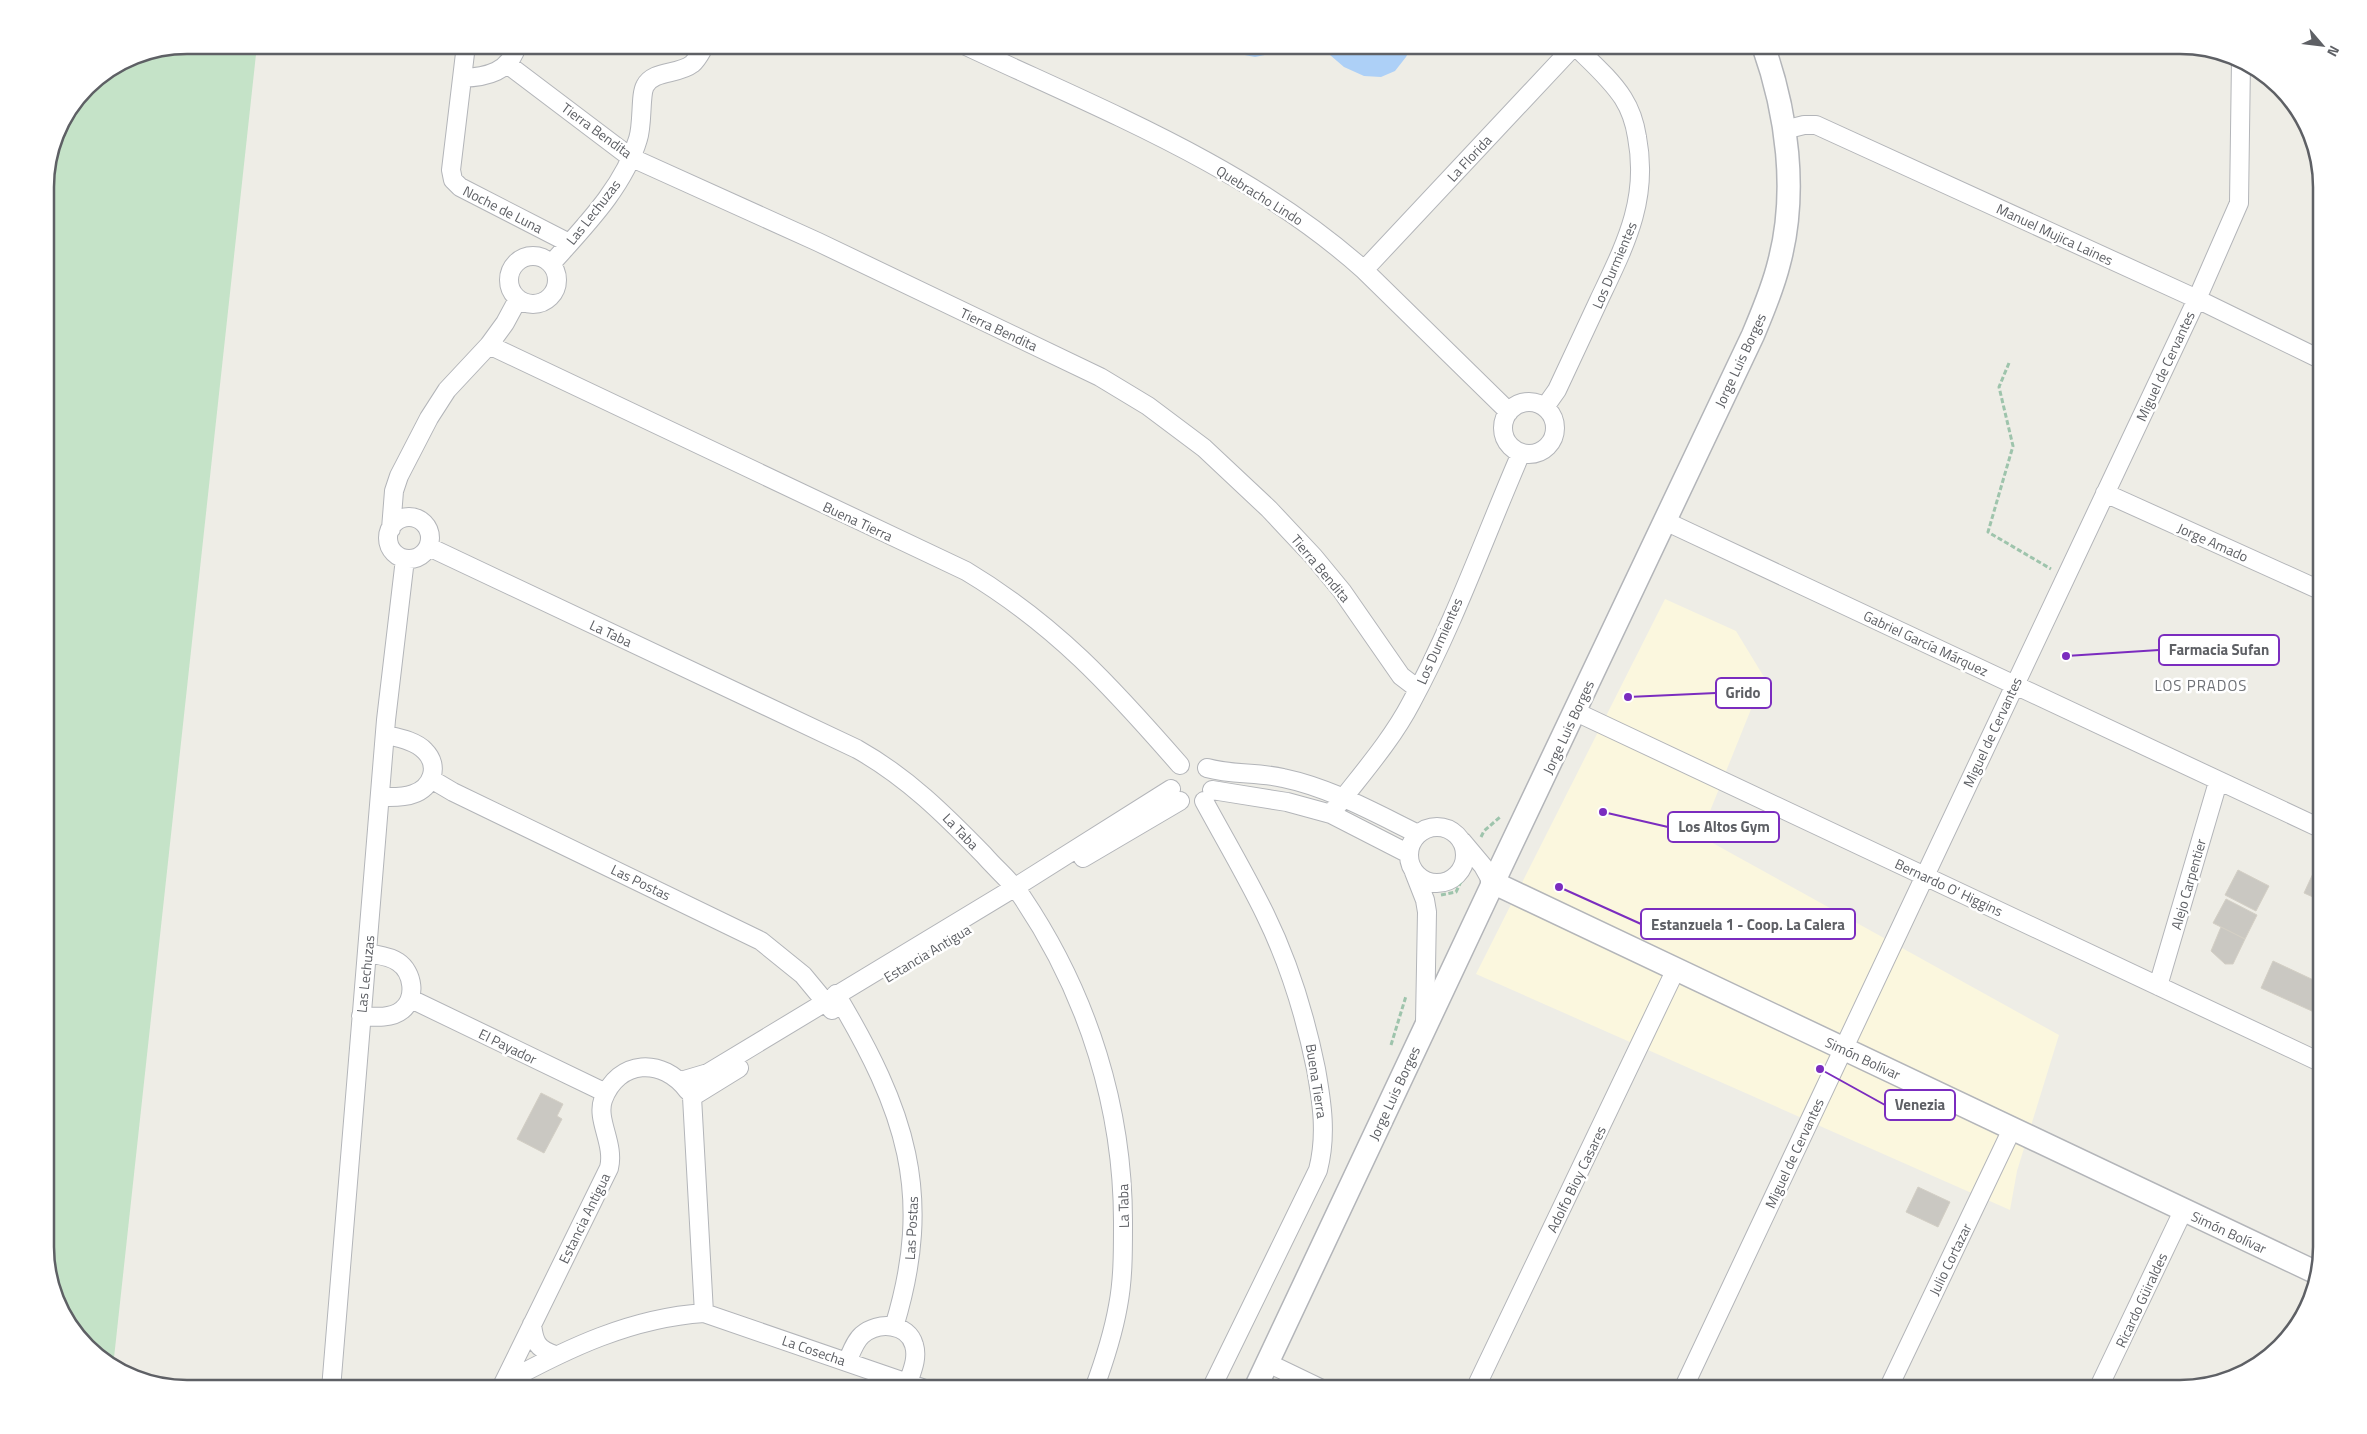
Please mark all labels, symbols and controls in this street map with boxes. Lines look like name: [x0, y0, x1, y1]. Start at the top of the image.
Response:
north arrow: [2297, 20, 2347, 70]
text: N: [2322, 42, 2345, 61]
street label: Tierra Bendita: [557, 97, 637, 163]
street label: La Florida: [1442, 130, 1496, 186]
street label: Quebracho Lindo: [1212, 160, 1308, 230]
street label: Las Lechuzas: [561, 175, 625, 249]
street label: Noche de Luna: [460, 180, 546, 238]
street label: Manuel Mujica Laines: [1993, 198, 2117, 270]
street label: Los Durmientes: [1586, 218, 1642, 312]
street label: Tierra Bendita: [957, 302, 1041, 356]
street label: Miguel de Cervantes: [2130, 307, 2200, 425]
street label: Jorge Luis Borges: [1709, 309, 1771, 411]
street label: Buena Tierra: [820, 496, 896, 546]
street label: Jorge Amado: [2174, 517, 2252, 567]
street label: Tierra Bendita: [1286, 529, 1356, 607]
street label: Los Durmientes: [1411, 594, 1467, 688]
street label: Gabriel García Márquez: [1860, 605, 1992, 681]
street label: La Taba: [586, 614, 636, 652]
callout: Farmacia Sufan: [2159, 635, 2279, 665]
text: Farmacia Sufan: [2169, 638, 2269, 661]
street label: Miguel de Cervantes: [1957, 673, 2027, 791]
district label: LOS PRADOS: [2155, 674, 2247, 697]
street label: Jorge Luis Borges: [1537, 676, 1599, 778]
callout: Grido: [1716, 678, 1771, 708]
text: Grido: [1726, 681, 1760, 704]
street label: La Taba: [938, 808, 984, 854]
callout: Los Altos Gym: [1668, 812, 1779, 842]
text: Los Altos Gym: [1678, 815, 1770, 838]
street label: Alejo Carpentier: [2165, 836, 2211, 932]
street label: Bernardo O' Higgins: [1892, 853, 2006, 921]
street label: Las Postas: [608, 859, 674, 905]
callout: Estanzuela 1 - Coop. La Calera: [1641, 909, 1855, 939]
text: Estanzuela 1 - Coop. La Calera: [1651, 913, 1845, 936]
street label: Estancia Antigua: [879, 919, 975, 987]
street label: Las Lechuzas: [350, 934, 380, 1014]
street label: El Payador: [475, 1023, 541, 1069]
street label: Simón Bolívar: [1822, 1031, 1904, 1085]
street label: Buena Tierra: [1301, 1042, 1333, 1120]
street label: Jorge Luis Borges: [1363, 1042, 1425, 1144]
callout: Venezia: [1885, 1090, 1955, 1120]
text: Venezia: [1895, 1093, 1946, 1116]
street label: Miguel de Cervantes: [1759, 1094, 1829, 1212]
street label: Adolfo Bioy Casares: [1541, 1122, 1611, 1236]
street label: Estancia Antigua: [553, 1169, 615, 1267]
street label: La Taba: [1112, 1184, 1134, 1228]
street label: Las Postas: [899, 1196, 923, 1260]
street label: Simón Bolívar: [2188, 1205, 2270, 1259]
street label: Julio Cortazar: [1923, 1219, 1977, 1299]
street label: Ricardo Güiraldes: [2110, 1249, 2172, 1351]
street label: La Cosecha: [779, 1329, 849, 1371]

